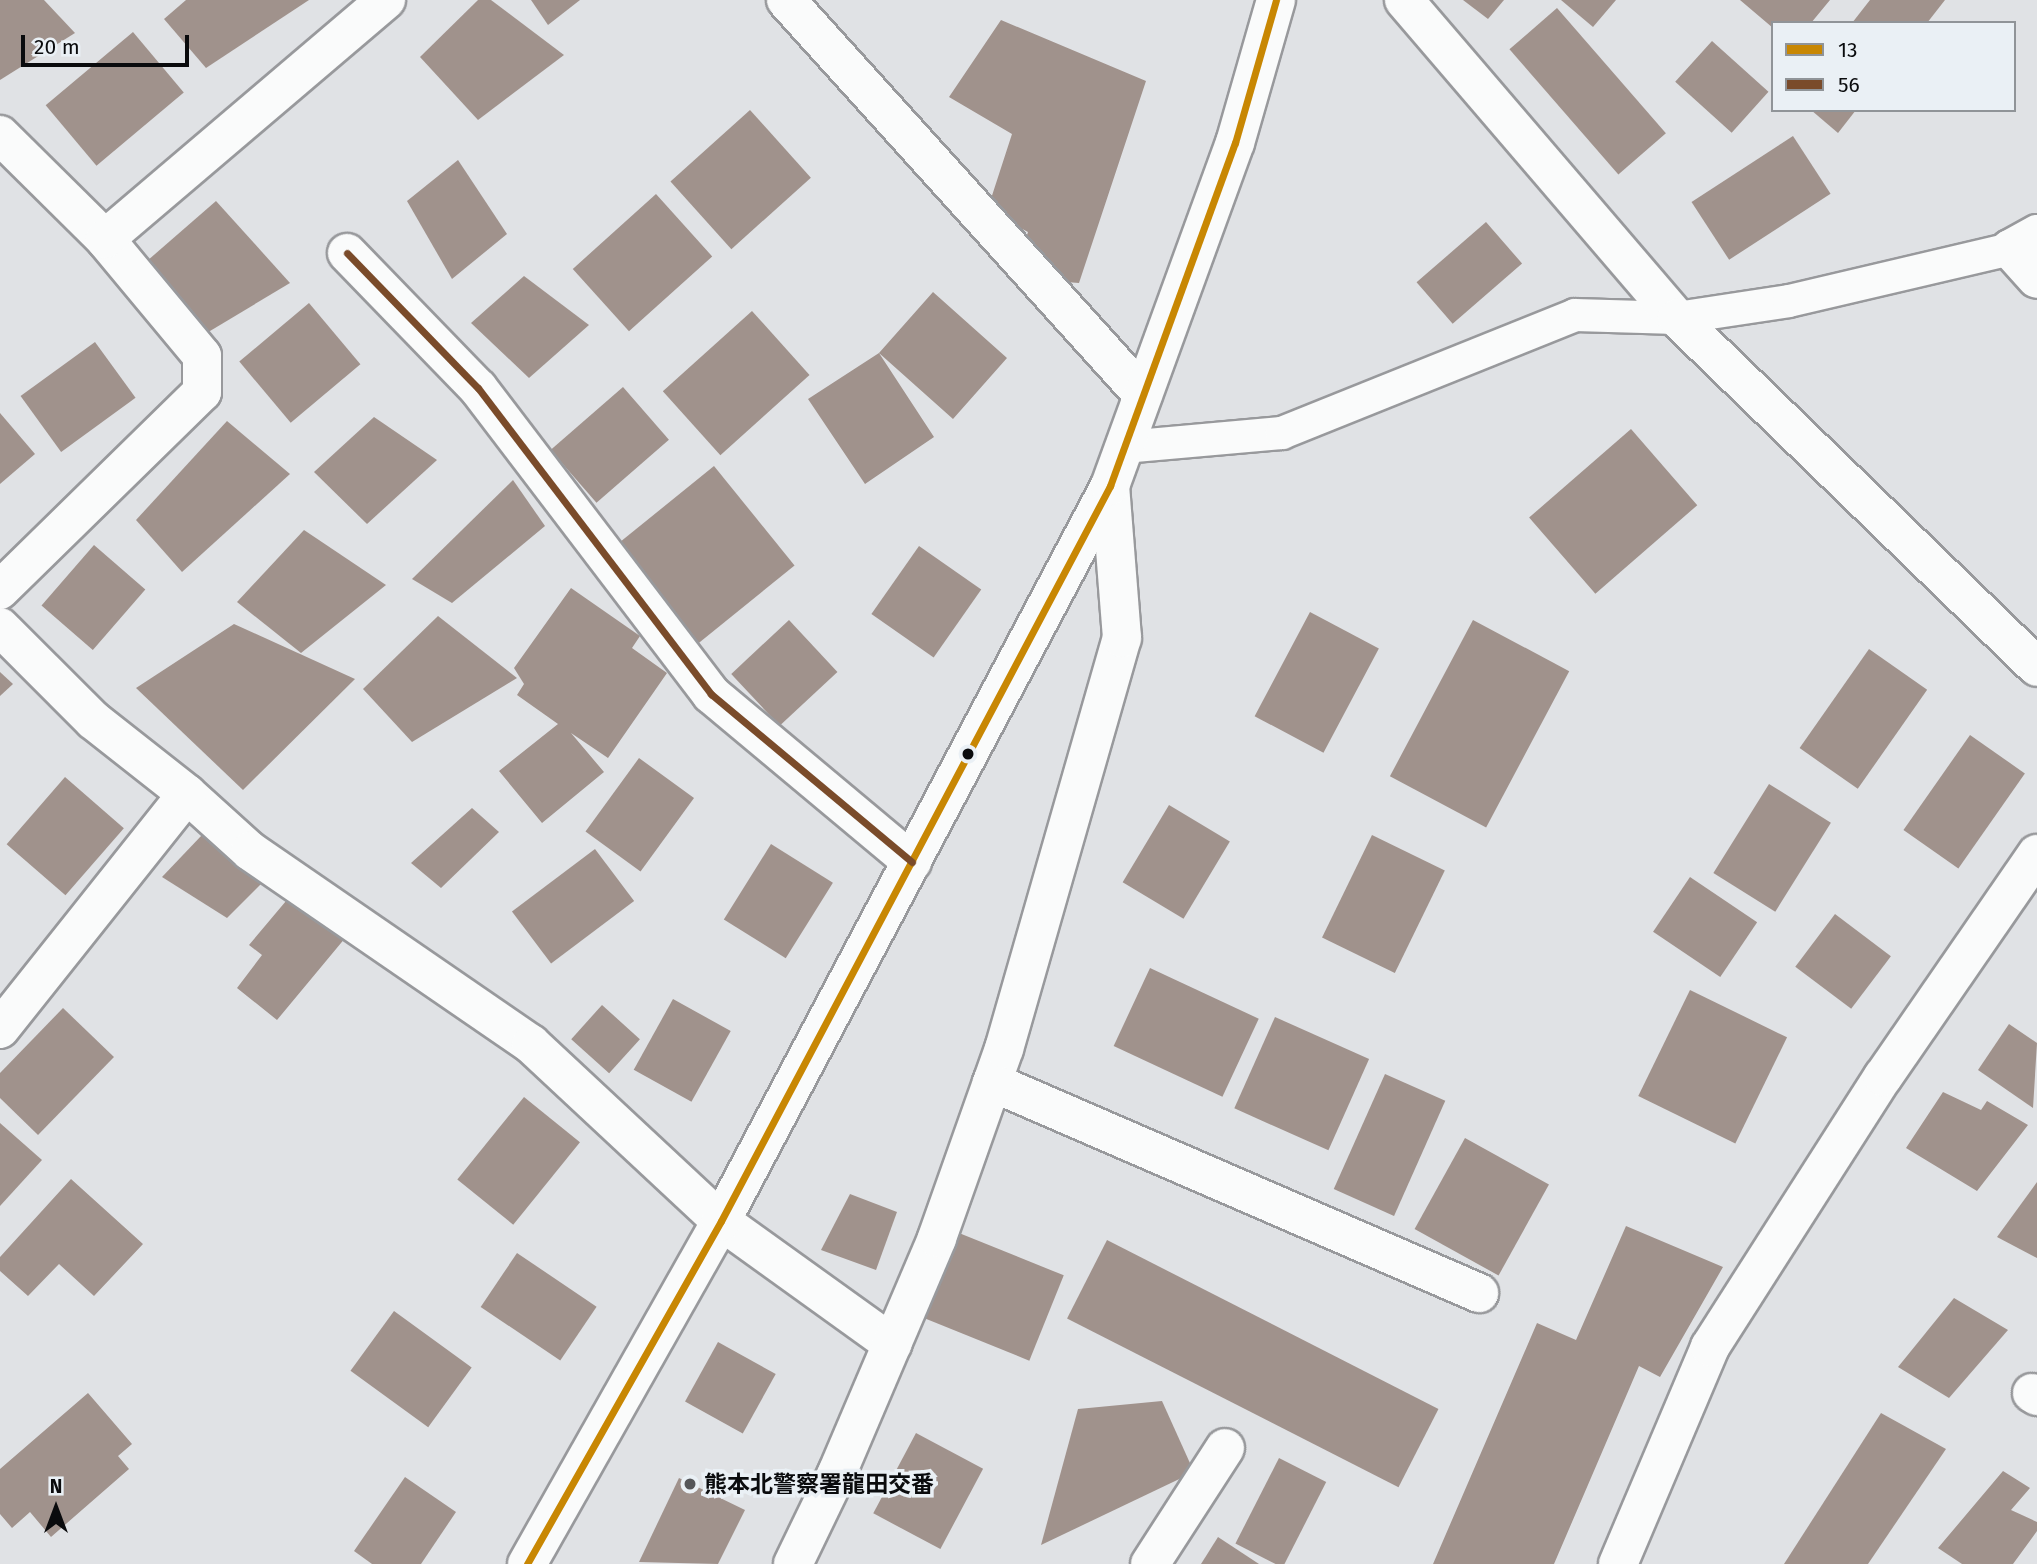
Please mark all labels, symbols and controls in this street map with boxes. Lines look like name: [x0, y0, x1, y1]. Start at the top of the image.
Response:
scale bar: [24, 21, 192, 65]
legend: [1771, 21, 2016, 112]
text: 20 m: [34, 34, 80, 60]
text: 13: [1838, 37, 1858, 63]
text: 56: [1838, 72, 1860, 98]
unlabelled marker: [961, 747, 975, 761]
place label: 熊本北警察署龍田交番: [704, 1470, 934, 1498]
north arrow: [21, 1473, 91, 1543]
text: N: [50, 1475, 62, 1498]
marker: 熊本北警察署龍田交番: [682, 1476, 698, 1492]

